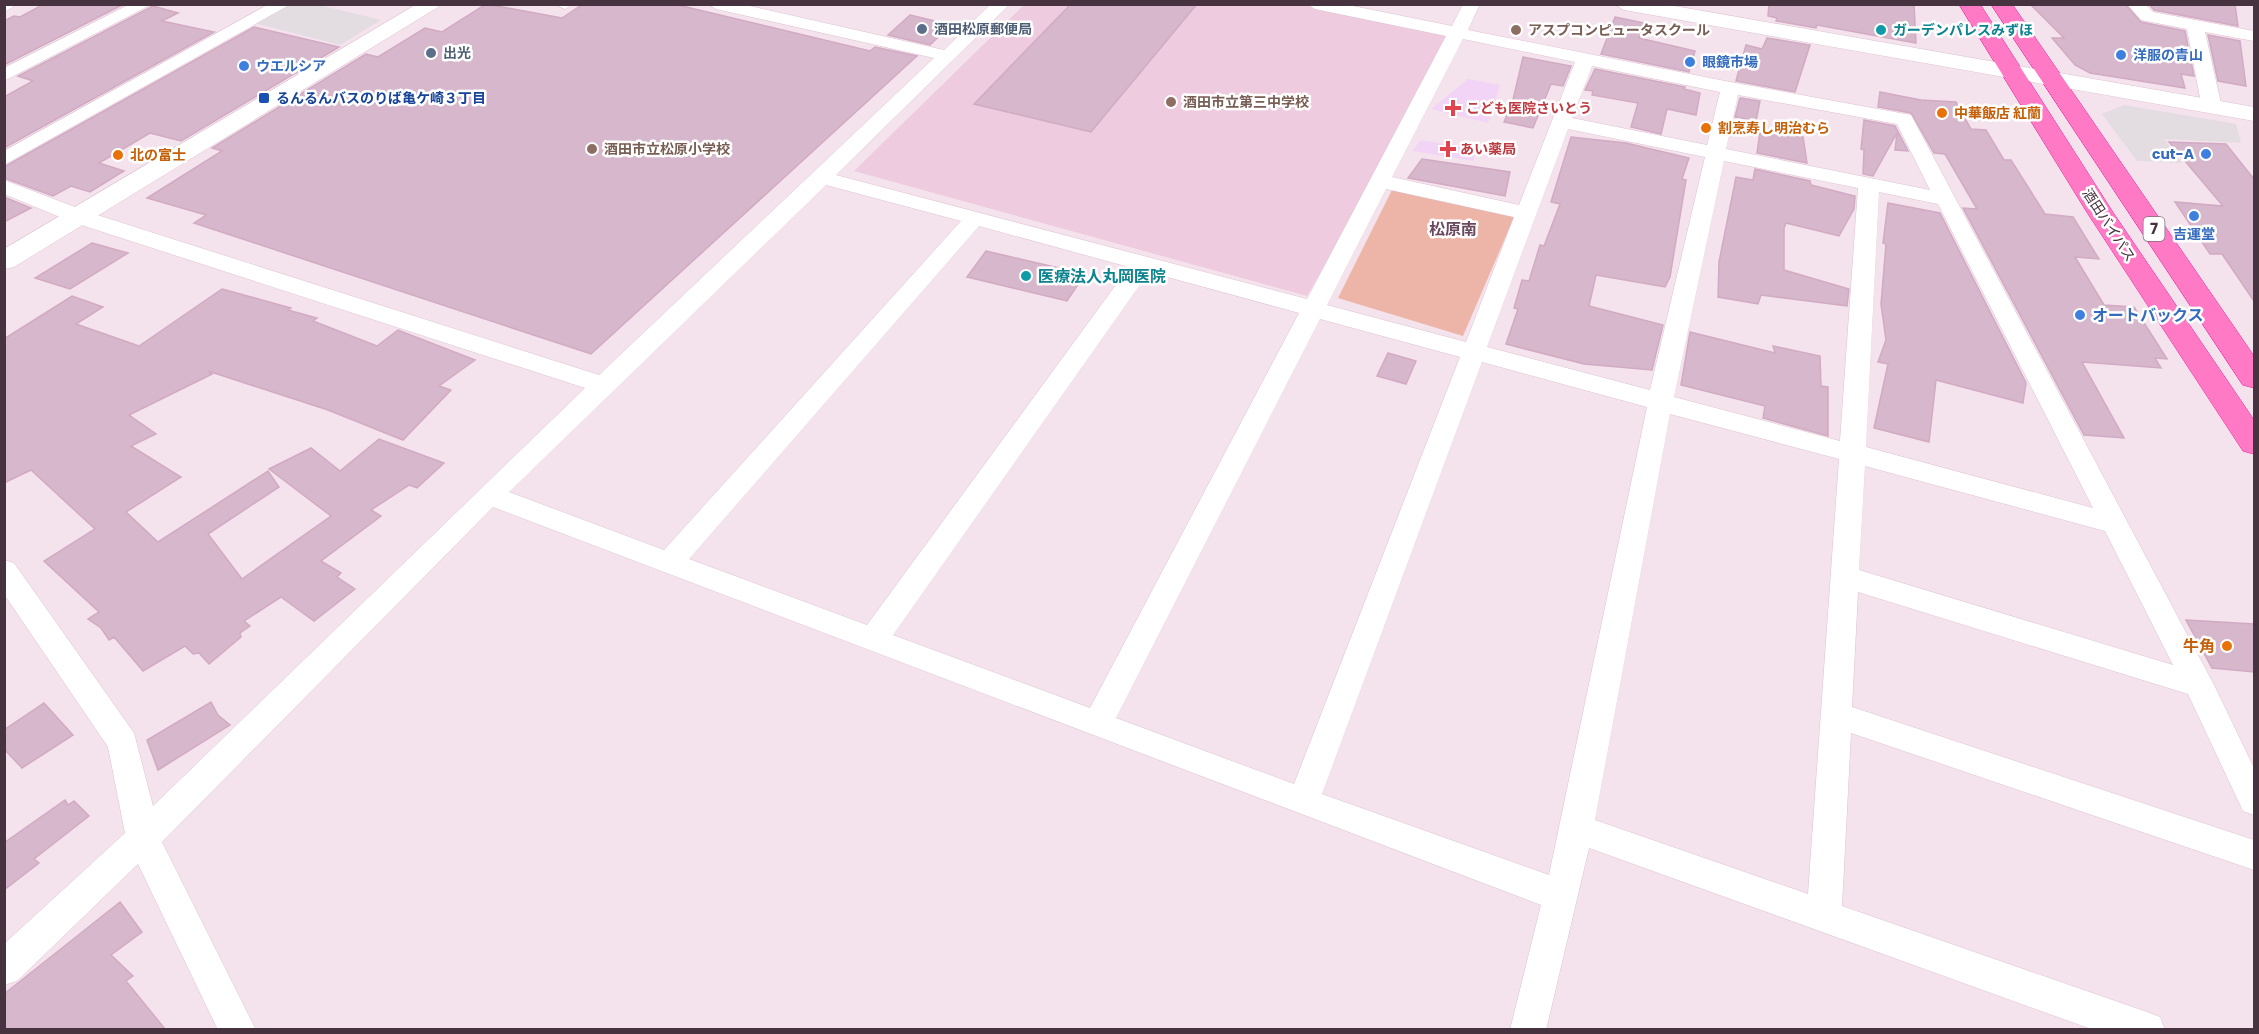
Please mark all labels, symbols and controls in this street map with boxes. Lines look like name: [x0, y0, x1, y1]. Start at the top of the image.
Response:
place label: 酒田松原郵便局: [934, 19, 1032, 39]
place label: アスプコンピュータスクール: [1528, 20, 1710, 40]
place label: ガーデンパレスみずほ: [1893, 20, 2033, 40]
marker: 酒田松原郵便局: [915, 22, 929, 36]
marker: アスプコンピュータスクール: [1509, 23, 1523, 37]
marker: ガーデンパレスみずほ: [1874, 23, 1888, 37]
place label: 出光: [443, 43, 471, 63]
place label: 洋服の青山: [2133, 45, 2203, 65]
marker: 出光: [424, 46, 438, 60]
marker: 洋服の青山: [2114, 48, 2128, 62]
place label: 眼鏡市場: [1702, 52, 1758, 72]
marker: 眼鏡市場: [1683, 55, 1697, 69]
place label: ウエルシア: [256, 56, 326, 76]
marker: ウエルシア: [237, 59, 251, 73]
place label: るんるんバスのりば亀ケ崎３丁目: [276, 88, 486, 108]
marker: るんるんバスのりば亀ケ崎３丁目: [257, 91, 271, 105]
place label: 酒田市立第三中学校: [1183, 92, 1309, 112]
marker: 酒田市立第三中学校: [1164, 95, 1178, 109]
place label: こども医院さいとう: [1466, 98, 1592, 118]
marker: こども医院さいとう: [1444, 99, 1462, 117]
place label: 中華飯店 紅蘭: [1954, 103, 2041, 123]
marker: 中華飯店 紅蘭: [1935, 106, 1949, 120]
place label: 割烹寿し明治むら: [1718, 118, 1830, 138]
marker: 割烹寿し明治むら: [1699, 121, 1713, 135]
place label: 酒田市立松原小学校: [604, 139, 730, 159]
place label: あい薬局: [1460, 139, 1516, 159]
marker: 酒田市立松原小学校: [585, 142, 599, 156]
marker: あい薬局: [1441, 142, 1455, 156]
place label: cut-A: [2152, 144, 2195, 164]
place label: 北の富士: [130, 145, 186, 165]
marker: cut-A: [2199, 147, 2213, 161]
marker: 北の富士: [111, 148, 125, 162]
street label: 酒田バイパス: [2078, 184, 2140, 266]
marker: 吉運堂: [2187, 209, 2201, 223]
road number: 7: [2144, 217, 2164, 241]
district label: 松原南: [1429, 218, 1477, 241]
place label: 吉運堂: [2173, 224, 2215, 244]
place label: 医療法人丸岡医院: [1038, 265, 1166, 288]
marker: 医療法人丸岡医院: [1019, 269, 1033, 283]
place label: オートバックス: [2092, 304, 2204, 327]
marker: オートバックス: [2073, 308, 2087, 322]
place label: 牛角: [2183, 635, 2215, 658]
marker: 牛角: [2220, 639, 2234, 653]

